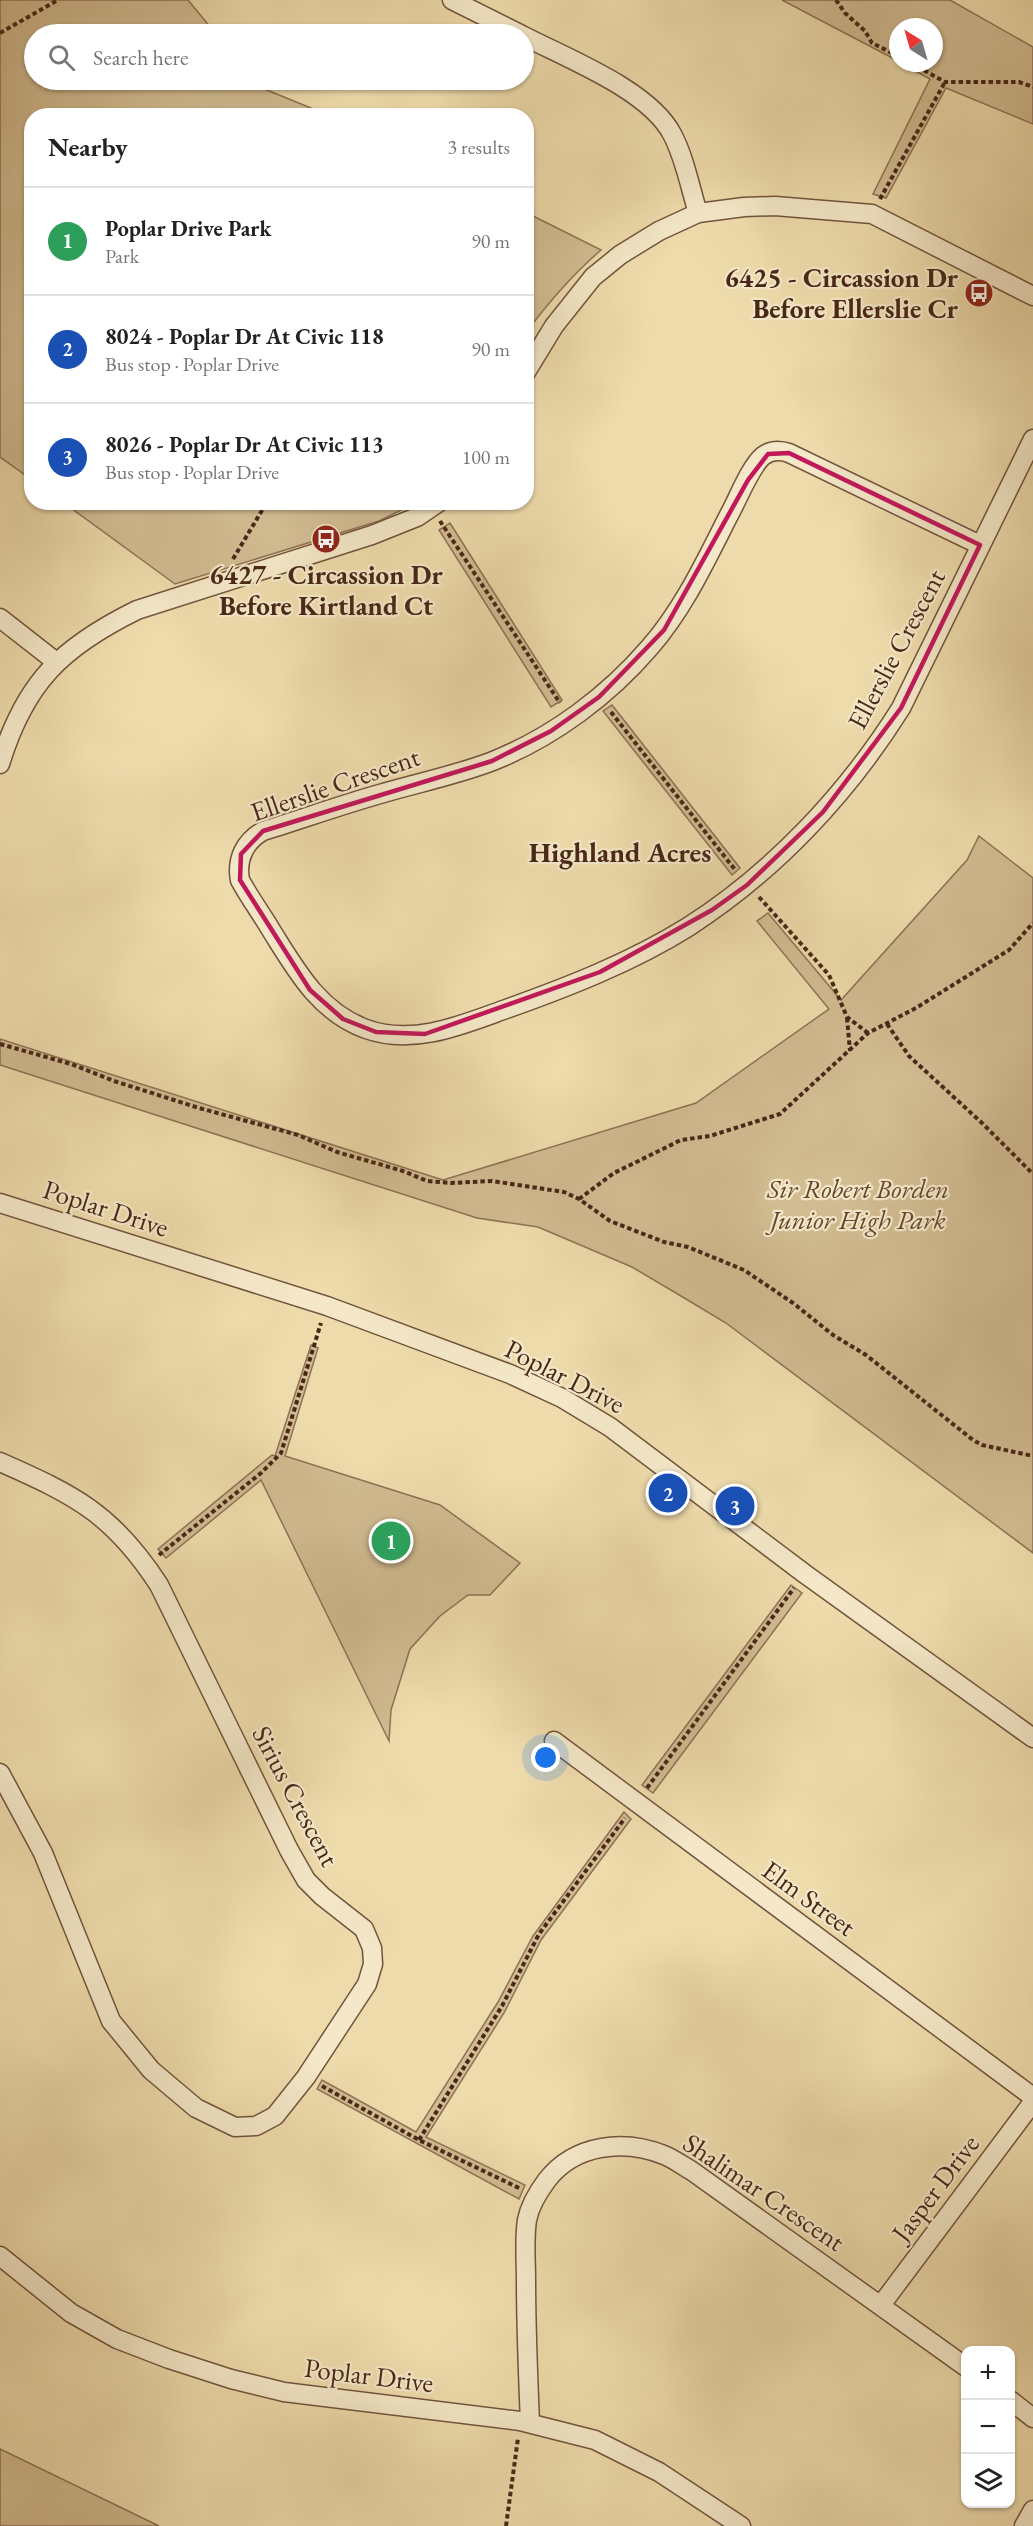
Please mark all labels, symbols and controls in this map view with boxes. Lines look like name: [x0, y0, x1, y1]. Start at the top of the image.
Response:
north arrow: [889, 18, 943, 72]
search box: [24, 24, 534, 90]
icon: search: [45, 41, 78, 74]
text: Search here: [93, 43, 188, 72]
text: Nearby: [48, 130, 128, 164]
text: 3 results: [447, 134, 510, 160]
text: Poplar Drive Park: [105, 214, 271, 243]
text: 1: [62, 228, 73, 254]
text: 90 m: [471, 228, 510, 254]
text: Park: [105, 243, 139, 269]
place label: 6425 - Circassion Dr Before Ellerslie Cr: [725, 260, 959, 326]
bus stop icon: 6425 - Circassion Dr Before Ellerslie Cr: [963, 277, 995, 309]
text: 8024 - Poplar Dr At Civic 118: [105, 322, 384, 351]
text: 2: [62, 336, 73, 362]
text: 90 m: [471, 336, 510, 362]
text: Bus stop · Poplar Drive: [105, 351, 279, 377]
text: 8026 - Poplar Dr At Civic 113: [105, 430, 384, 459]
text: 3: [62, 444, 73, 470]
text: 100 m: [462, 444, 510, 470]
text: Bus stop · Poplar Drive: [105, 459, 279, 485]
bus stop icon: 6427 - Circassion Dr Before Kirtland Ct: [310, 523, 342, 555]
place label: 6427 - Circassion Dr Before Kirtland Ct: [209, 557, 444, 623]
street label: Ellerslie Crescent: [839, 562, 953, 735]
street label: Ellerslie Crescent: [246, 739, 425, 829]
district label: Highland Acres: [529, 834, 711, 870]
street label: Poplar Drive: [39, 1171, 173, 1245]
park label: Sir Robert Borden Junior High Park: [765, 1171, 949, 1237]
street label: Poplar Drive: [499, 1331, 631, 1421]
pin: 2: [648, 1470, 688, 1516]
pin: 3: [716, 1484, 754, 1528]
pin: 1: [372, 1518, 410, 1564]
street label: Sirius Crescent: [244, 1720, 348, 1873]
your location: [531, 1743, 560, 1772]
street label: Elm Street: [755, 1852, 863, 1944]
street label: Shalimar Crescent: [676, 2125, 852, 2259]
street label: Jasper Drive: [882, 2127, 987, 2250]
map controls: [961, 2346, 1015, 2508]
button: +: [961, 2346, 1015, 2400]
street label: Poplar Drive: [302, 2350, 436, 2400]
button: −: [961, 2400, 1015, 2454]
button: layers: [961, 2454, 1015, 2508]

